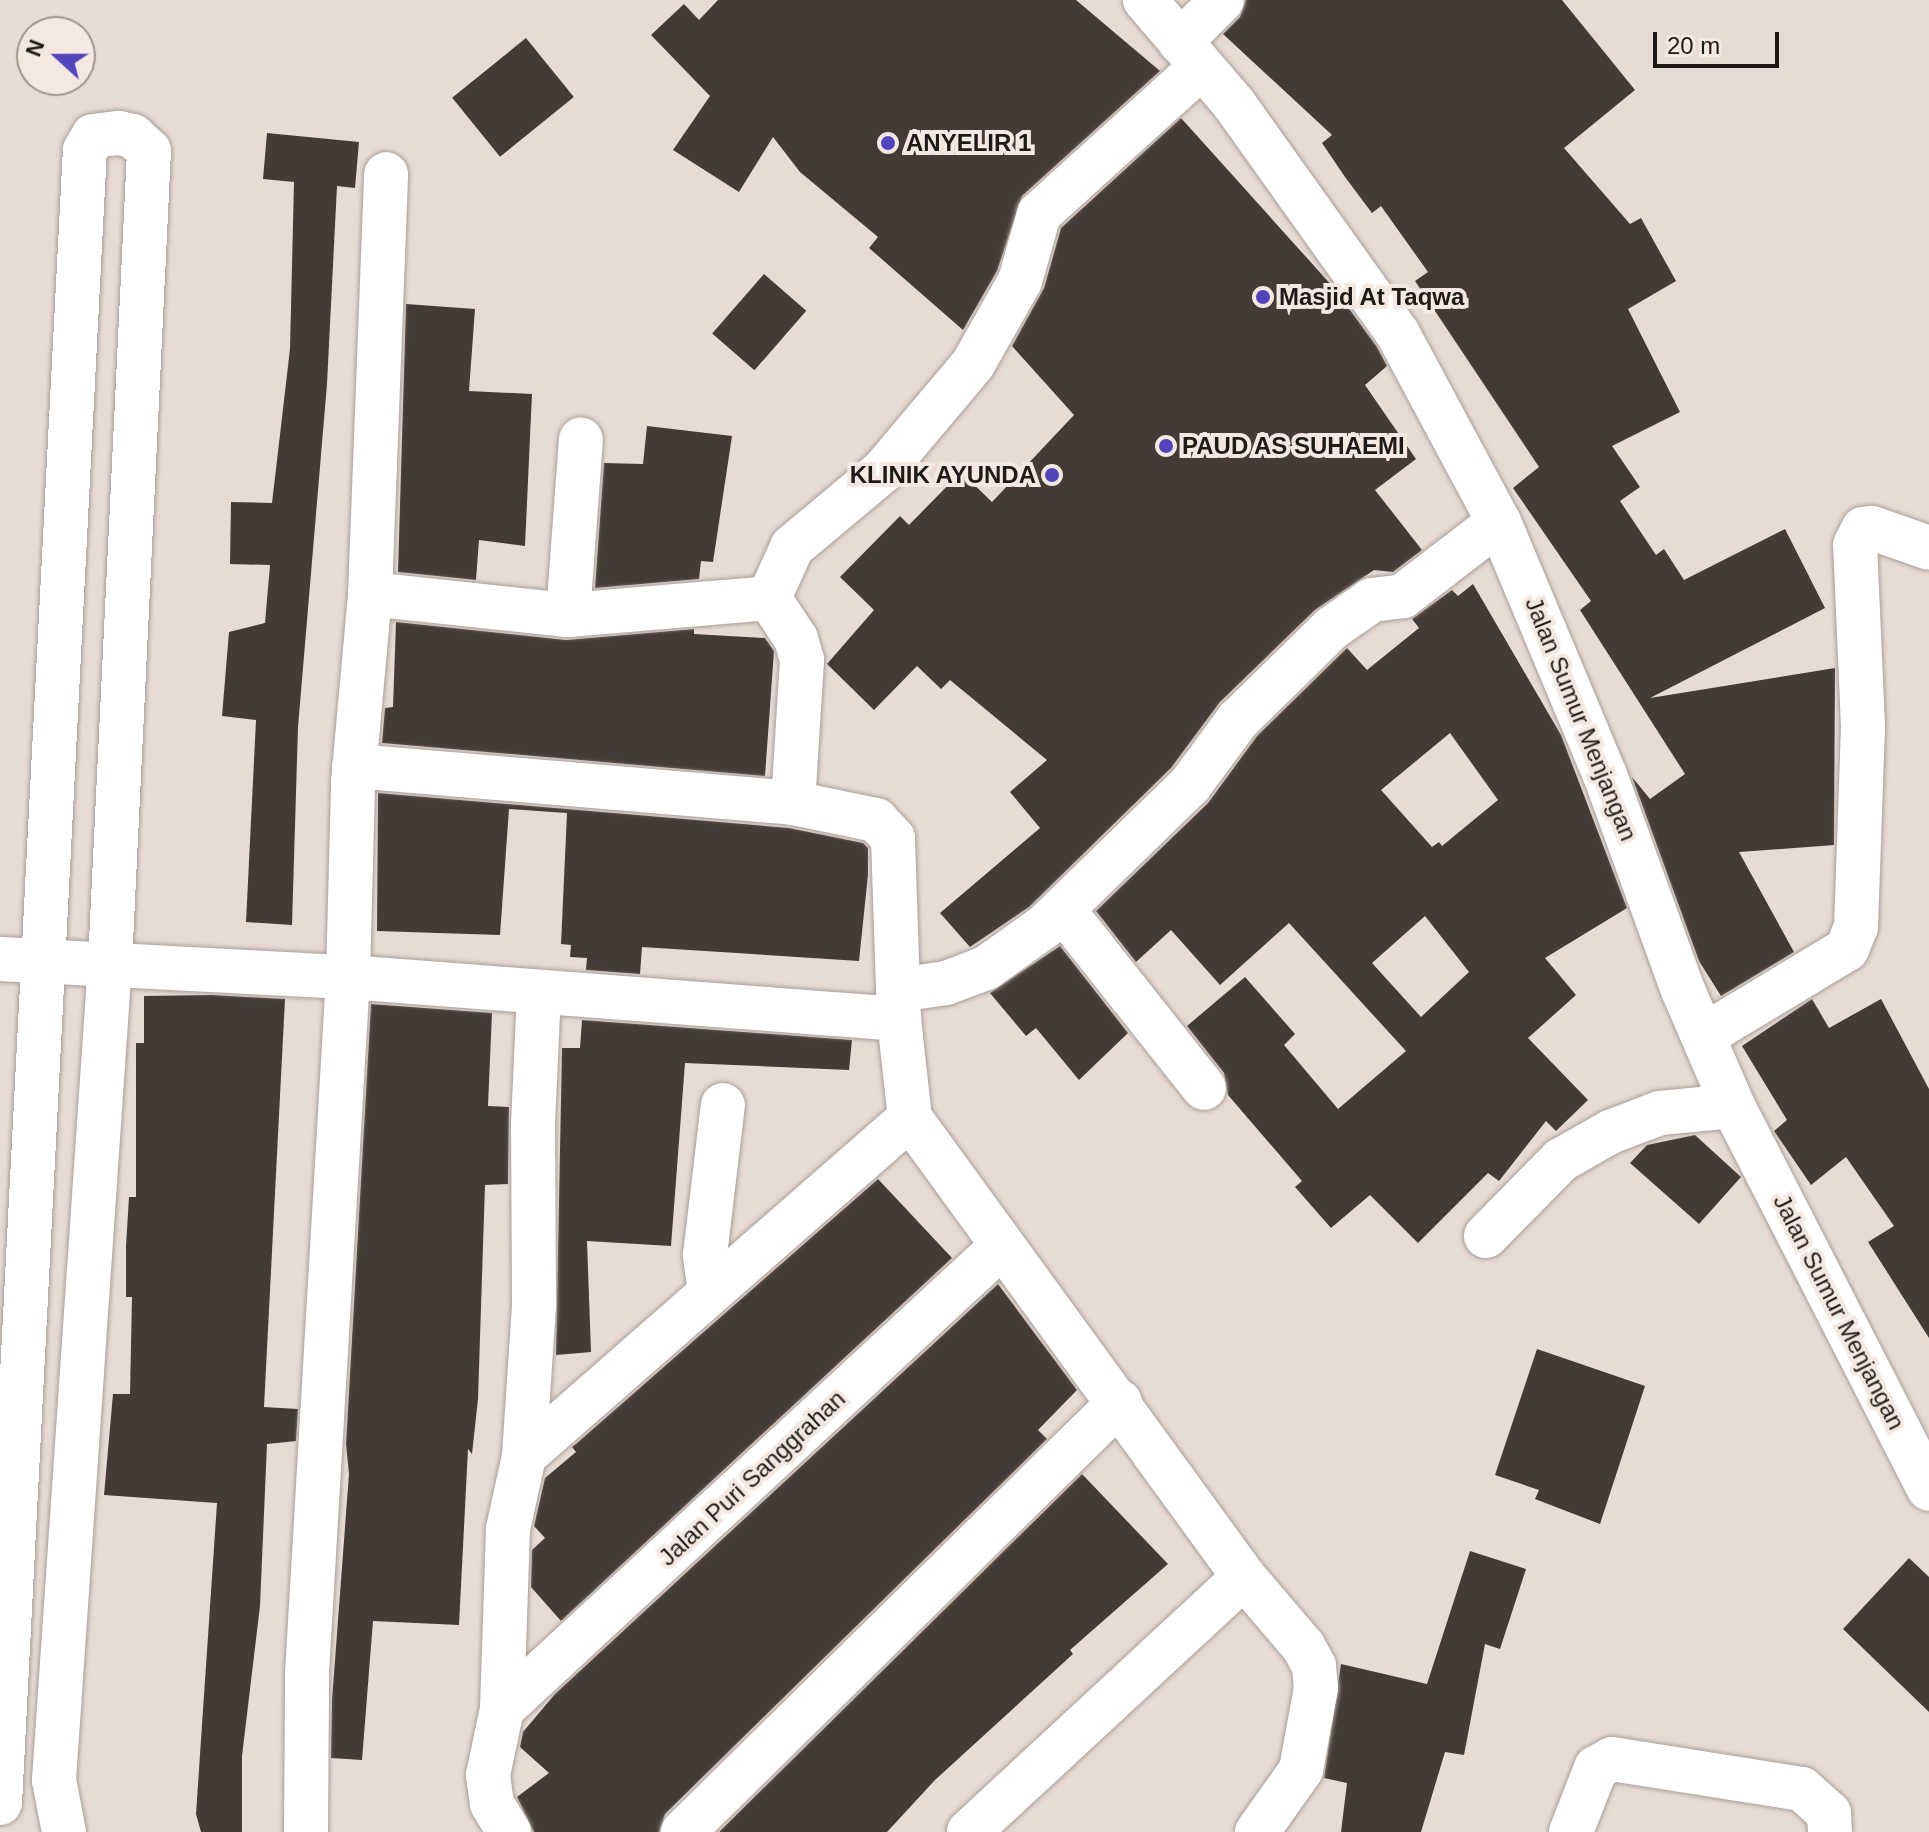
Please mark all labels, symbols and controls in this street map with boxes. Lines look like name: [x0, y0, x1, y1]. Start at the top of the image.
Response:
north arrow: [16, 16, 96, 96]
scale bar: [1657, 16, 1783, 66]
text: 20 m: [1667, 32, 1720, 59]
text: N: [20, 36, 50, 60]
place label: ANYELIR 1: [906, 129, 1031, 157]
marker: ANYELIR 1: [877, 132, 899, 154]
place label: Masjid At Taqwa: [1279, 283, 1465, 311]
marker: Masjid At Taqwa: [1254, 288, 1272, 306]
place label: PAUD AS SUHAEMI: [1182, 432, 1406, 460]
marker: PAUD AS SUHAEMI: [1157, 437, 1175, 455]
place label: KLINIK AYUNDA: [849, 461, 1036, 489]
marker: KLINIK AYUNDA: [1043, 466, 1061, 484]
street label: Jalan Sumur Menjangan: [1519, 593, 1643, 845]
street label: Jalan Sumur Menjangan: [1767, 1190, 1911, 1434]
street label: Jalan Puri Sanggrahan: [653, 1384, 851, 1572]

